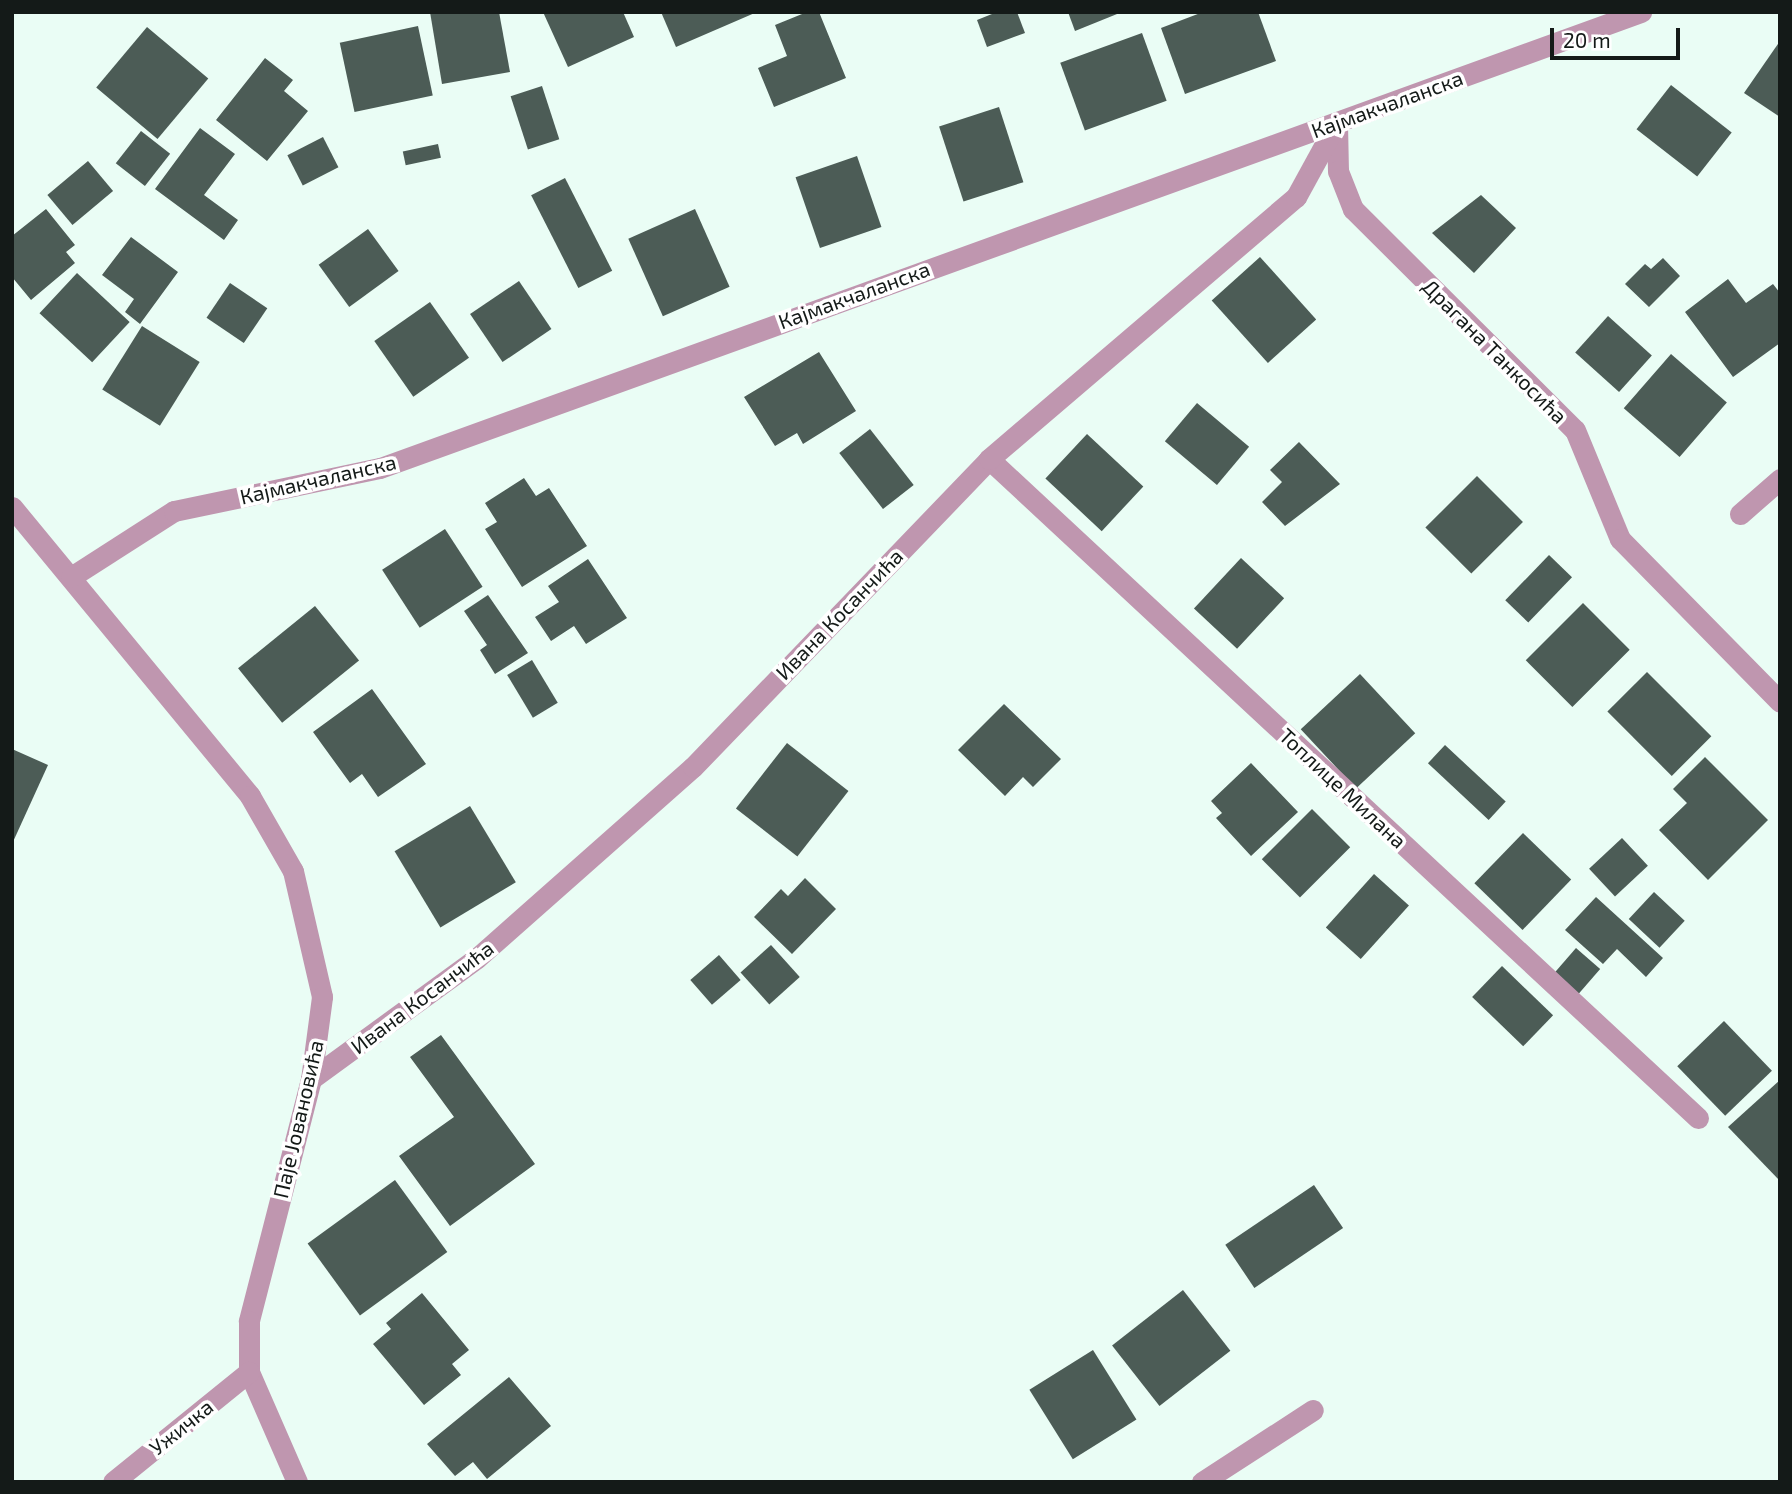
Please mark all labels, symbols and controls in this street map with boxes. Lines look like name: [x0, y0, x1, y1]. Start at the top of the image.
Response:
scale bar: [1554, 14, 1684, 58]
text: 20 m: [1563, 27, 1611, 52]
street label: Кајмакчаланска: [1308, 65, 1466, 143]
street label: Кајмакчаланска: [775, 256, 933, 334]
street label: Драгана Танкосића: [1418, 274, 1572, 428]
street label: Кајмакчаланска: [237, 449, 399, 509]
street label: Ивана Косанчића: [770, 543, 908, 685]
street label: Топлице Милана: [1274, 723, 1412, 853]
street label: Ивана Косанчића: [346, 935, 498, 1059]
street label: Паје Јовановића: [268, 1038, 328, 1200]
street label: Ужичка: [144, 1394, 218, 1460]

